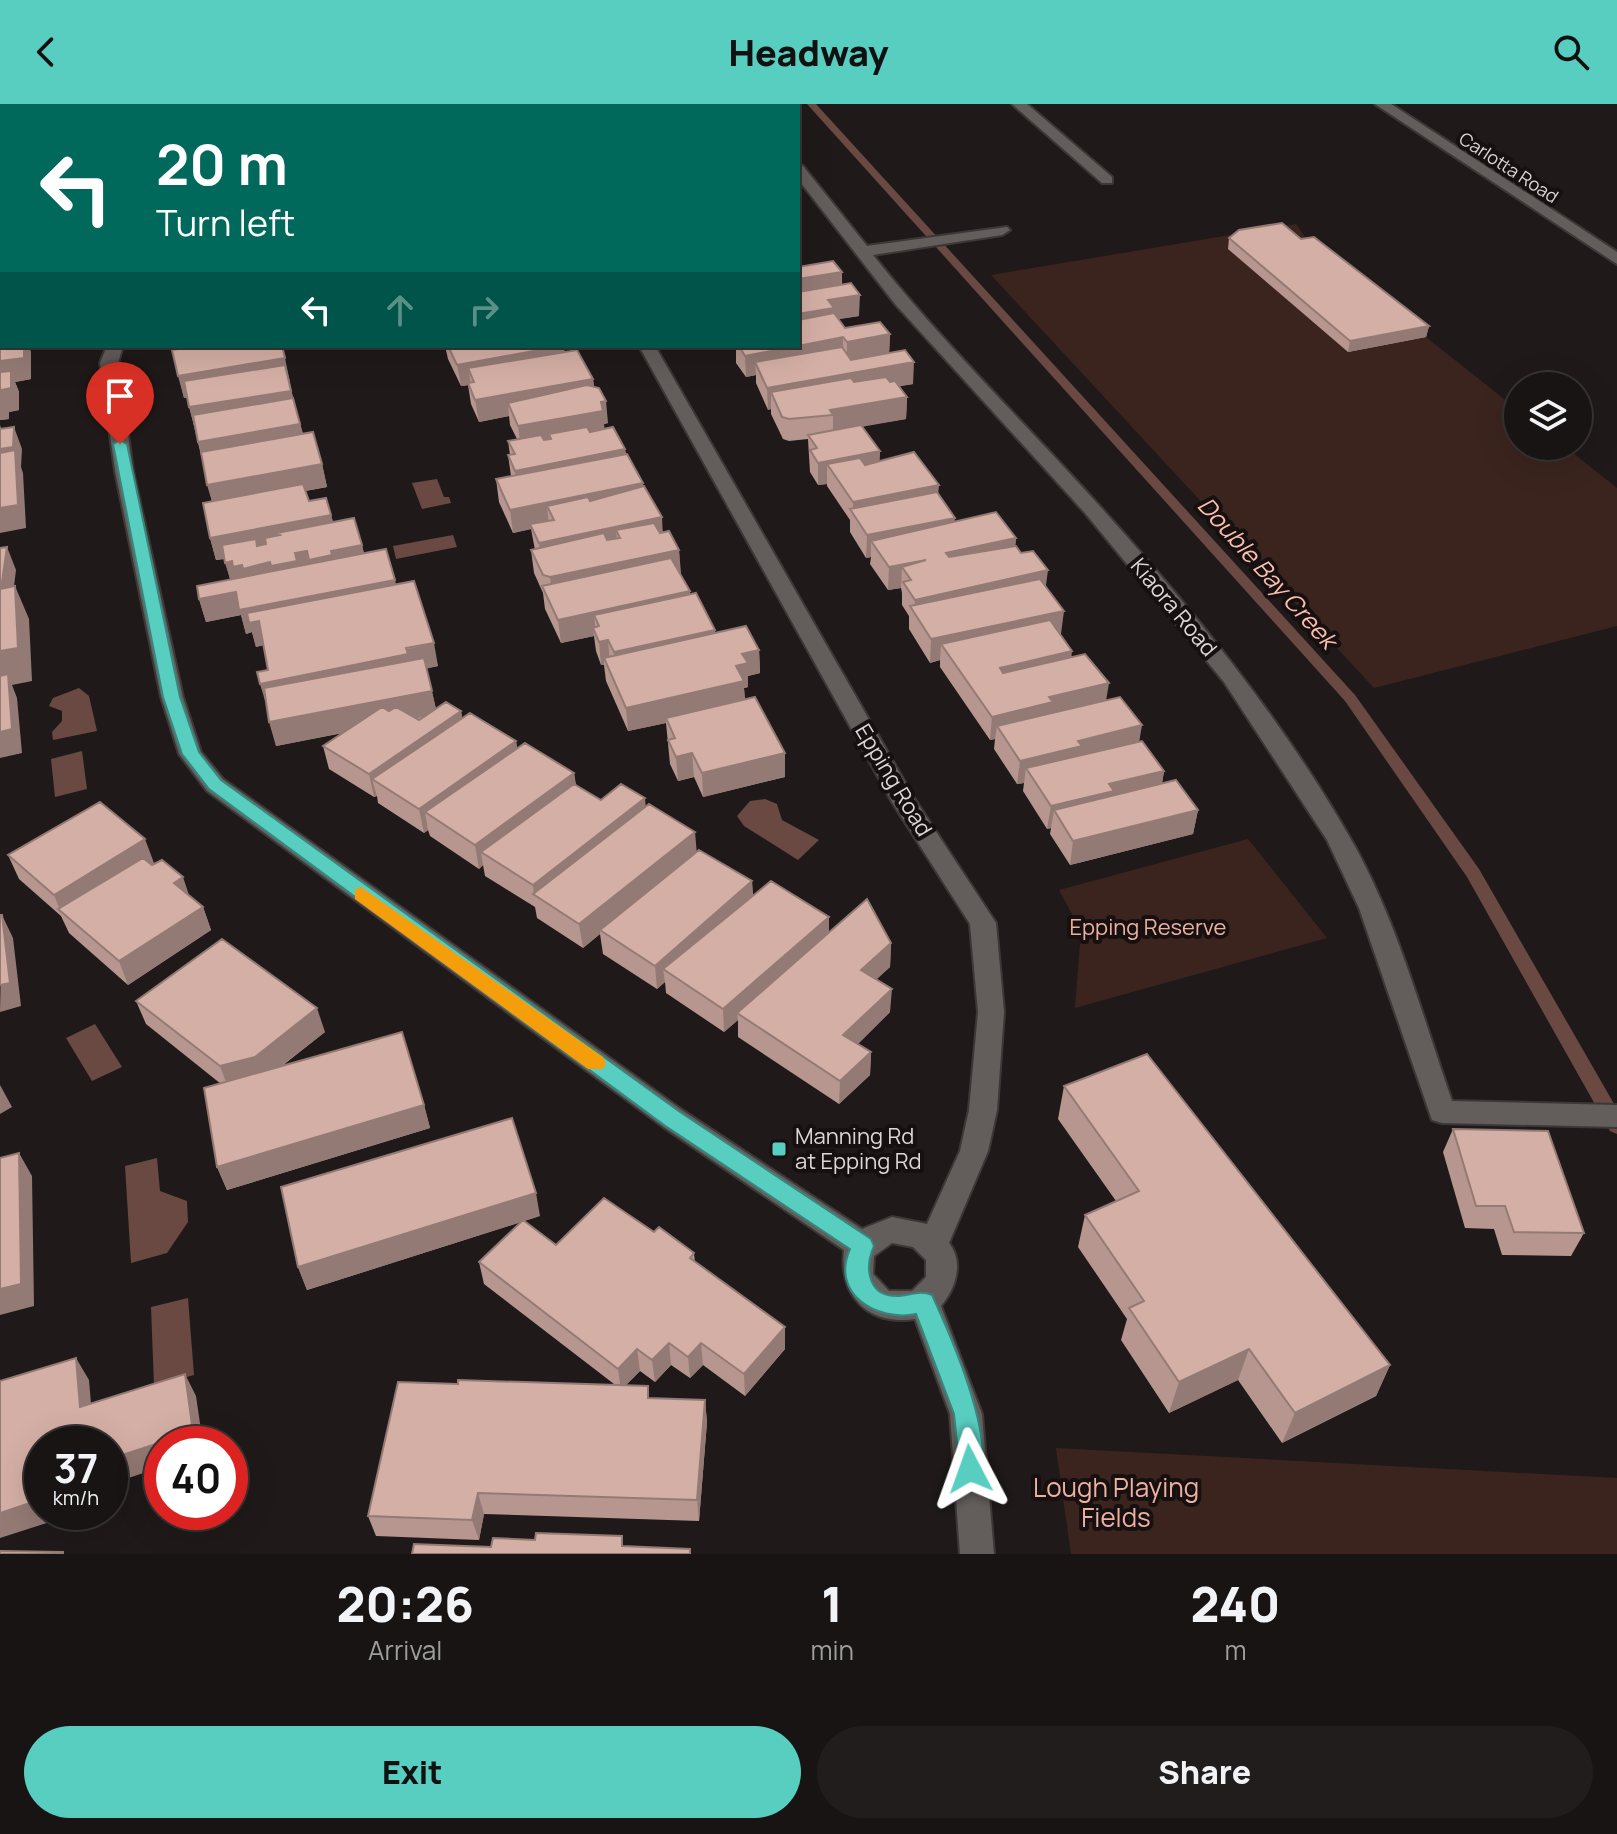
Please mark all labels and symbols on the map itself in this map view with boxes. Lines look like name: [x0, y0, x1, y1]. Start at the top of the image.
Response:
street label: Carlotta Road: [1455, 126, 1563, 208]
pin: [86, 362, 154, 444]
water label: Double Bay Creek: [1191, 489, 1347, 657]
street label: Kiaora Road: [1124, 552, 1224, 662]
street label: Epping Road: [849, 718, 939, 842]
park label: Epping Reserve: [1070, 912, 1227, 942]
place label: Manning Rd at Epping Rd: [795, 1121, 922, 1176]
marker: Manning Rd at Epping Rd: [770, 1140, 788, 1158]
speed limit sign: 40: [144, 1426, 248, 1530]
position arrow: [928, 1427, 1012, 1511]
park label: Lough Playing Fields: [1033, 1469, 1199, 1535]

